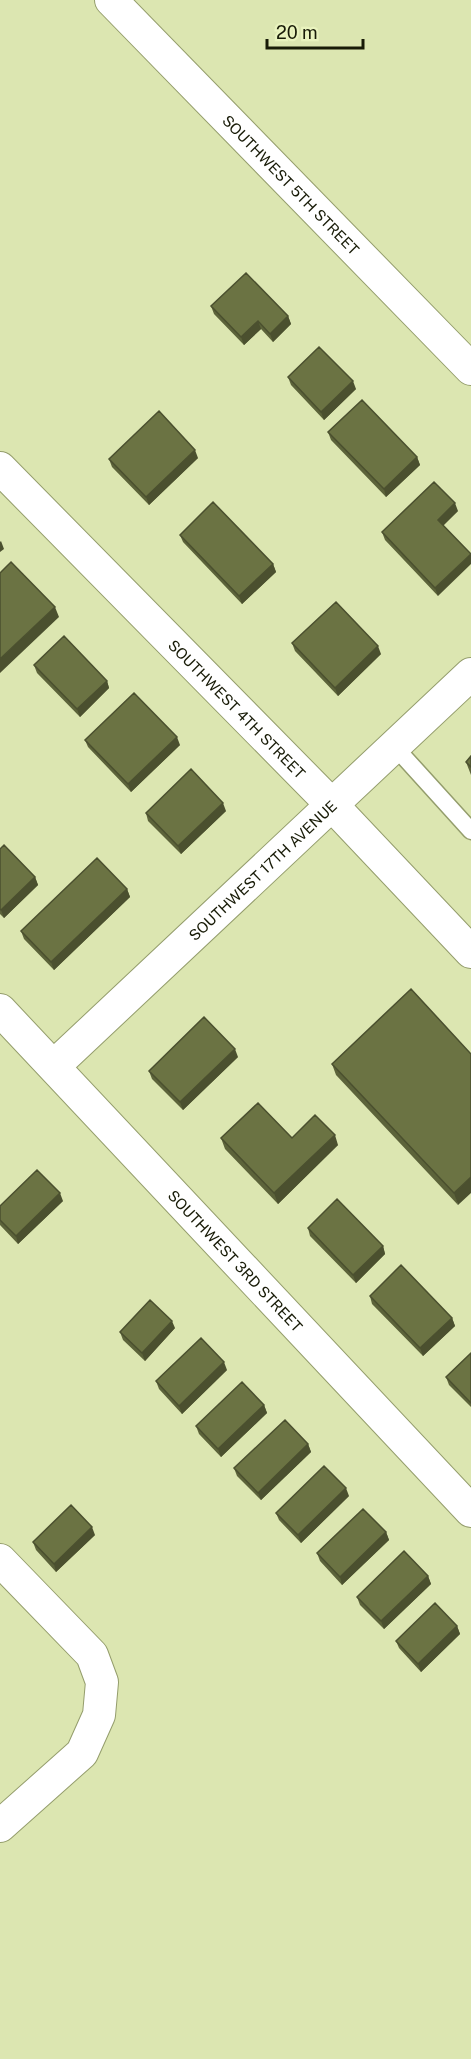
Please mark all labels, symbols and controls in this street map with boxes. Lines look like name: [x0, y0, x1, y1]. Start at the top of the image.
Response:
scale bar: [267, 12, 363, 50]
text: 20 m: [276, 22, 318, 43]
street label: SOUTHWEST 5TH STREET: [219, 111, 363, 258]
street label: SOUTHWEST 4TH STREET: [165, 636, 309, 782]
street label: SOUTHWEST 17TH AVENUE: [185, 797, 340, 944]
street label: SOUTHWEST 3RD STREET: [165, 1186, 306, 1335]

